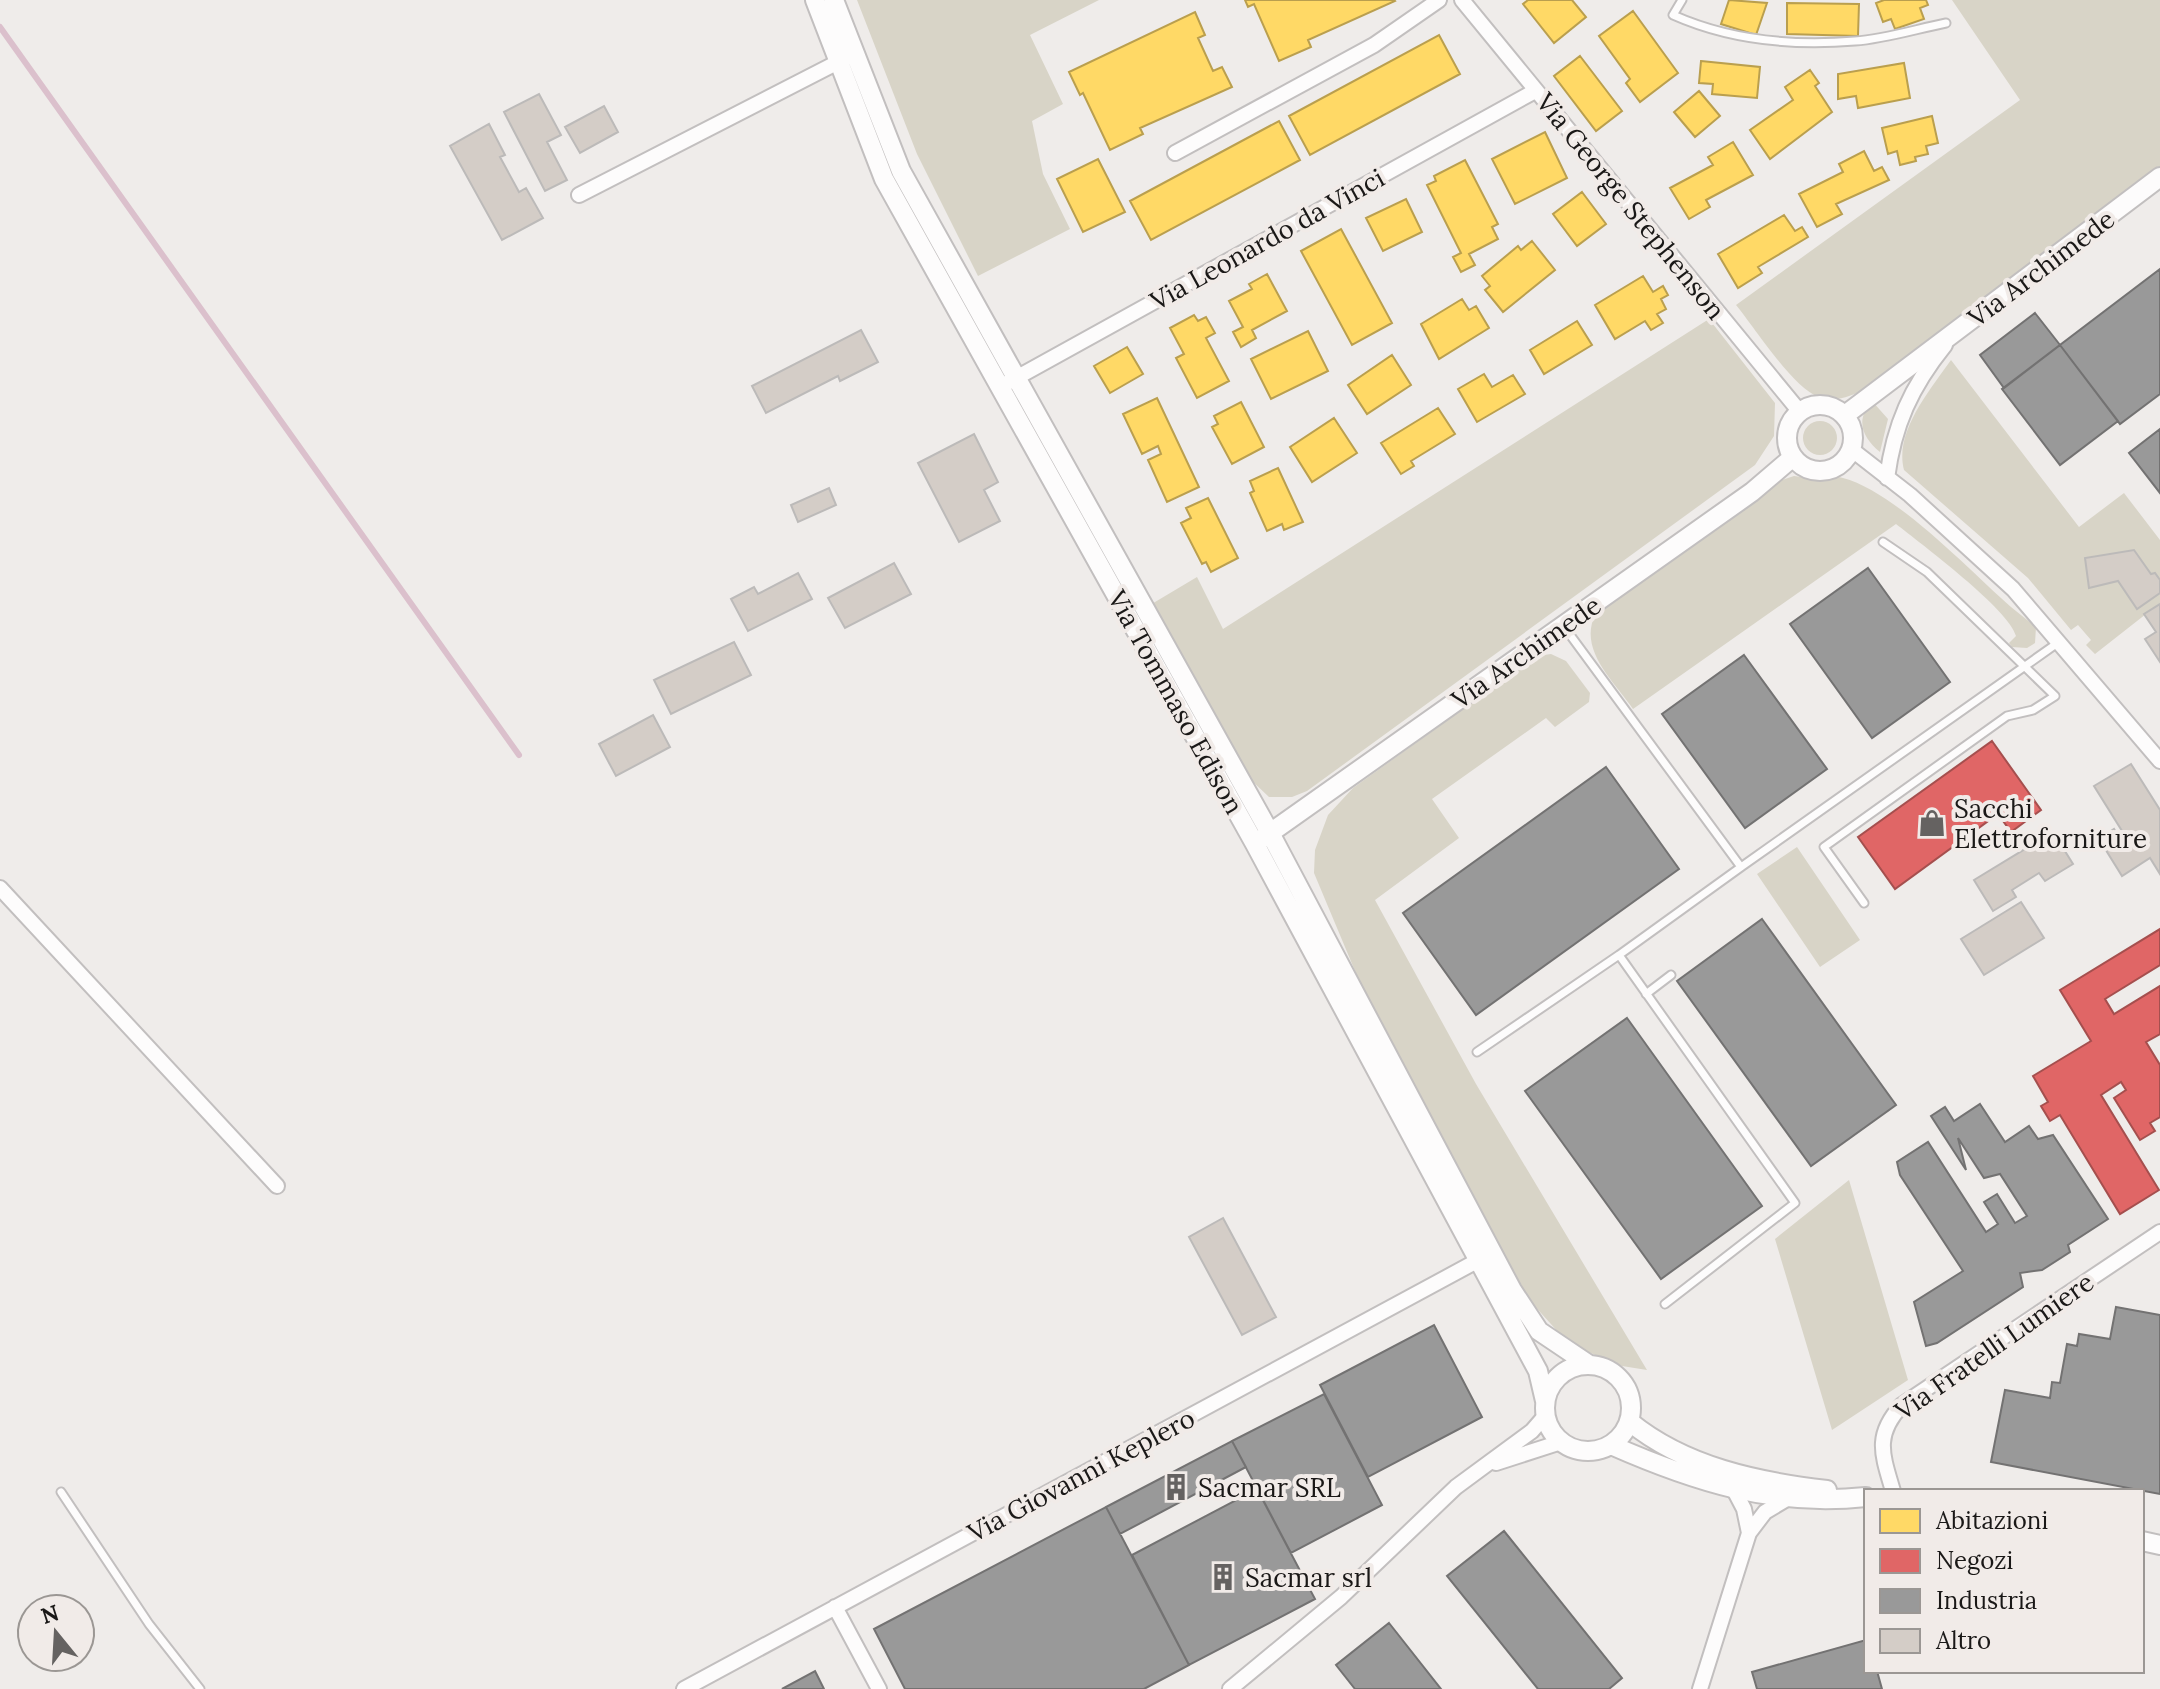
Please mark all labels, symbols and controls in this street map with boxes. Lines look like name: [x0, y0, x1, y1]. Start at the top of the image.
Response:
street label: Via George Stephenson: [1529, 85, 1733, 326]
street label: Via Leonardo da Vinci: [1143, 161, 1390, 318]
street label: Via Archimede: [1960, 202, 2121, 334]
street label: Via Tommaso Edison: [1100, 583, 1251, 820]
street label: Via Archimede: [1444, 588, 1607, 716]
place label: Sacchi Elettroforniture: [1954, 792, 2147, 855]
shop icon: Sacchi Elettroforniture: [1917, 808, 1947, 838]
street label: Via Fratelli Lumiere: [1887, 1265, 2100, 1428]
street label: Via Giovanni Keplero: [961, 1401, 1200, 1549]
place label: Sacmar SRL: [1198, 1471, 1341, 1504]
building icon: Sacmar SRL: [1161, 1472, 1191, 1502]
legend: [1864, 1489, 2144, 1673]
text: Abitazioni: [1935, 1505, 2048, 1536]
text: Negozi: [1936, 1545, 2013, 1576]
place label: Sacmar srl: [1245, 1561, 1372, 1594]
building icon: Sacmar srl: [1208, 1562, 1238, 1592]
text: Industria: [1936, 1585, 2037, 1616]
north arrow: [16, 1593, 96, 1673]
text: N: [37, 1598, 62, 1630]
text: Altro: [1935, 1625, 1991, 1656]

